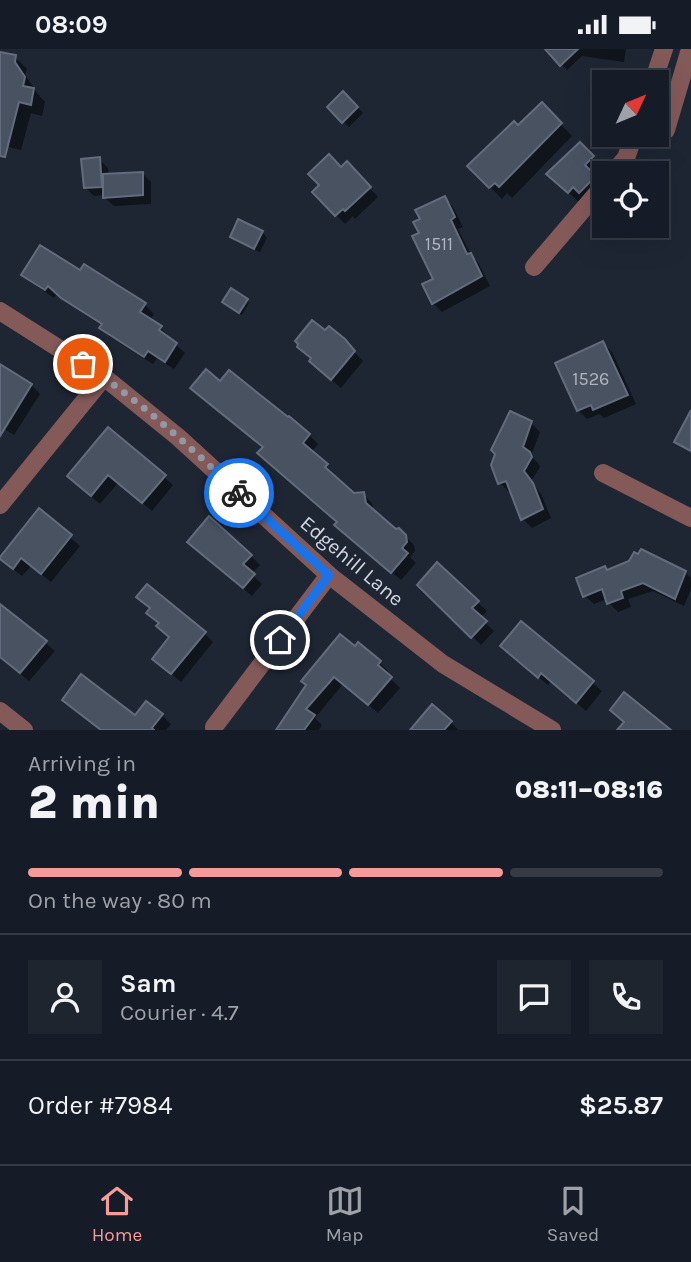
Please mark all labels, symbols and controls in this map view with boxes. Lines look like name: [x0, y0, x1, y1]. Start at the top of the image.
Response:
text: 08:09: [35, 9, 108, 40]
north arrow: [592, 70, 668, 147]
map controls: [592, 70, 669, 238]
button: locate: [592, 161, 669, 238]
house number: 1511: [425, 233, 453, 255]
pin: [53, 334, 113, 394]
icon: bag: [64, 345, 102, 383]
house number: 1526: [573, 368, 609, 390]
courier: [204, 458, 274, 528]
icon: bike: [220, 474, 258, 512]
street label: Edgehill Lane: [295, 511, 409, 611]
pin: [250, 610, 310, 670]
icon: home: [261, 621, 299, 659]
text: Arriving in: [28, 750, 136, 777]
text: 08:11–08:16: [515, 774, 663, 805]
text: 2 min: [28, 776, 160, 830]
text: On the way · 80 m: [28, 887, 212, 914]
button: person: [28, 960, 102, 1034]
button: chat: [497, 960, 571, 1034]
button: phone: [589, 960, 663, 1034]
text: Sam: [120, 968, 176, 999]
text: Courier · 4.7: [120, 999, 239, 1026]
text: Order #7984: [28, 1090, 173, 1121]
text: $25.87: [579, 1090, 663, 1121]
tab: Home: [92, 1182, 142, 1246]
tab: Map: [326, 1182, 364, 1246]
tab: Saved: [547, 1182, 599, 1246]

